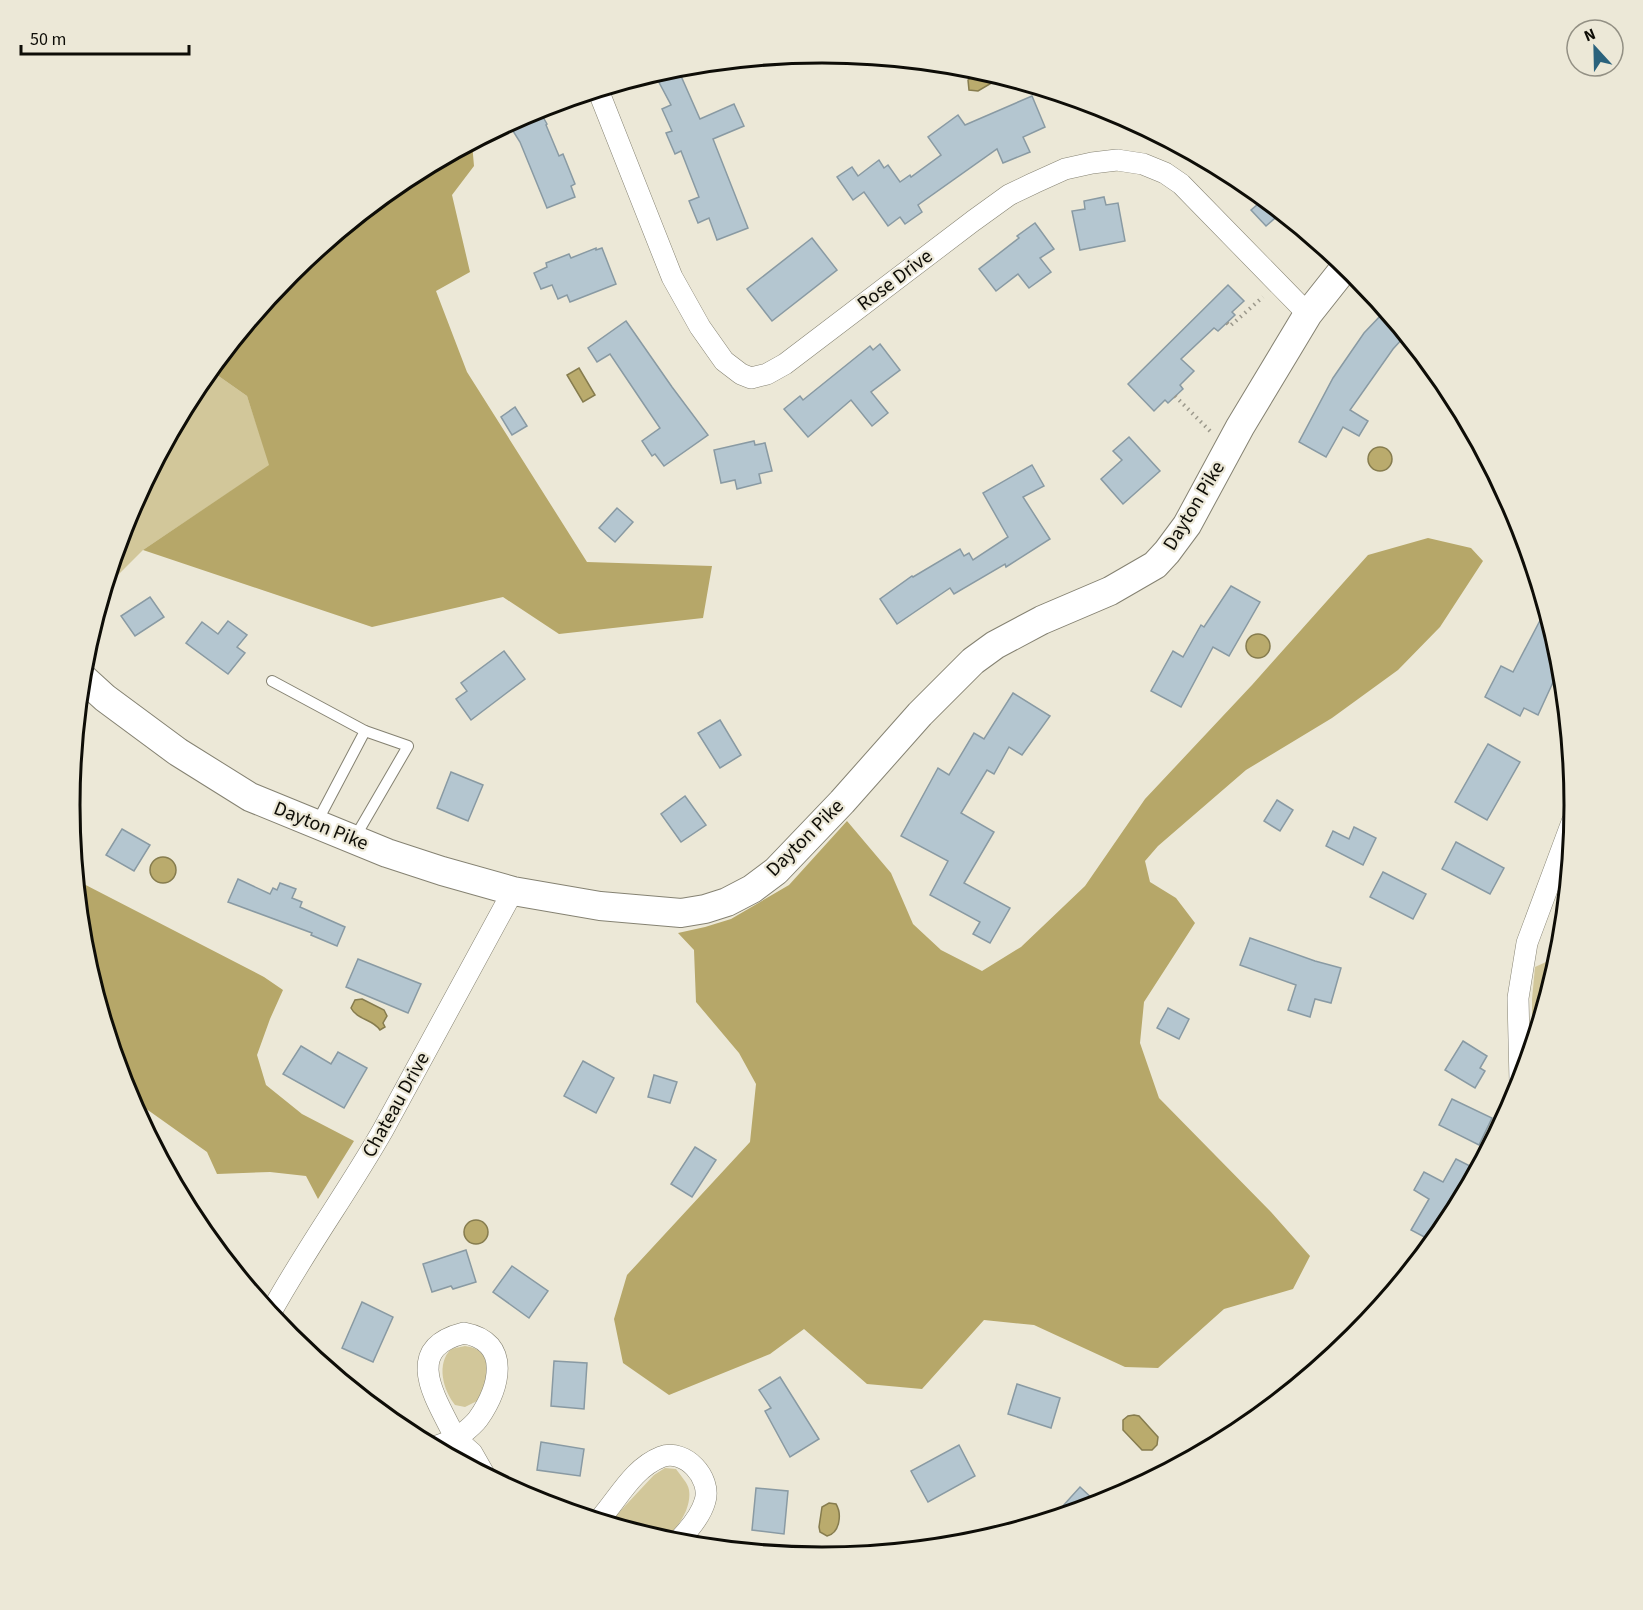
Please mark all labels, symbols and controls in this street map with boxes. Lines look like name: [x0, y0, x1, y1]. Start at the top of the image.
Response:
scale bar: [21, 18, 189, 56]
north arrow: [1565, 18, 1625, 78]
text: N: [1581, 23, 1599, 47]
text: 50 m: [30, 27, 66, 52]
street label: Rose Drive: [852, 242, 938, 318]
street label: Dayton Pike: [1156, 456, 1232, 556]
street label: Dayton Pike: [760, 793, 850, 883]
street label: Dayton Pike: [270, 794, 373, 858]
street label: Chateau Drive: [356, 1047, 437, 1163]

